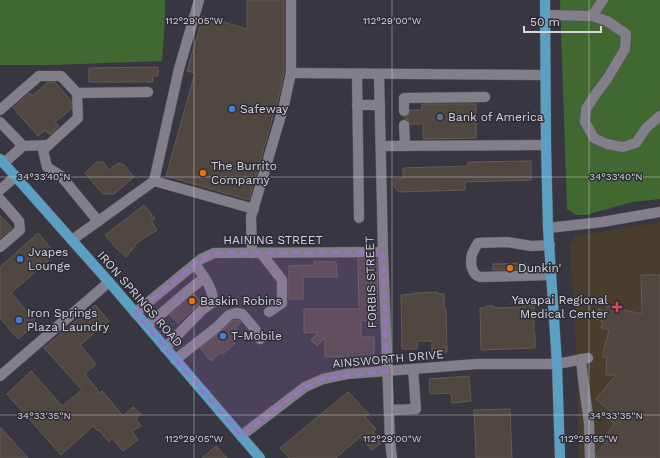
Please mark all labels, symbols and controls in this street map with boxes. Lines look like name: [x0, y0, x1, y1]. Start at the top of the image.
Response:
scale bar: [524, 8, 601, 34]
text: 112°29'05"W: [165, 15, 224, 26]
text: 112°29'00"W: [363, 15, 422, 26]
text: 50 m: [530, 15, 560, 29]
place label: Safeway: [240, 102, 289, 116]
marker: Safeway: [227, 104, 237, 114]
place label: Bank of America: [448, 110, 544, 124]
marker: Bank of America: [435, 112, 445, 122]
place label: The Burrito Compamy: [211, 159, 277, 187]
marker: The Burrito Compamy: [198, 168, 208, 178]
text: 34°33'40"N: [17, 171, 71, 182]
text: 34°33'40"N: [589, 171, 643, 182]
street label: HAINING STREET: [223, 233, 323, 247]
street label: FORBIS STREET: [362, 236, 380, 328]
place label: Jvapes Lounge: [28, 245, 70, 273]
street label: IRON SPRINGS ROAD: [95, 248, 185, 350]
marker: Jvapes Lounge: [15, 254, 25, 264]
place label: Dunkin': [518, 261, 562, 275]
marker: Dunkin': [505, 263, 515, 273]
place label: Yavapai Regional Medical Center: [512, 293, 608, 321]
place label: Baskin Robins: [200, 294, 282, 308]
marker: Baskin Robins: [187, 296, 197, 306]
marker: Yavapai Regional Medical Center: [611, 301, 623, 313]
place label: Iron Springs Plaza Laundry: [27, 306, 110, 334]
marker: Iron Springs Plaza Laundry: [14, 315, 24, 325]
place label: T-Mobile: [231, 329, 282, 343]
marker: T-Mobile: [218, 331, 228, 341]
street label: AINSWORTH DRIVE: [332, 347, 445, 371]
text: 34°33'35"N: [17, 410, 71, 421]
text: 34°33'35"N: [589, 410, 643, 421]
text: 112°29'05"W: [165, 433, 224, 444]
text: 112°29'00"W: [363, 433, 422, 444]
text: 112°28'55"W: [560, 433, 618, 444]

